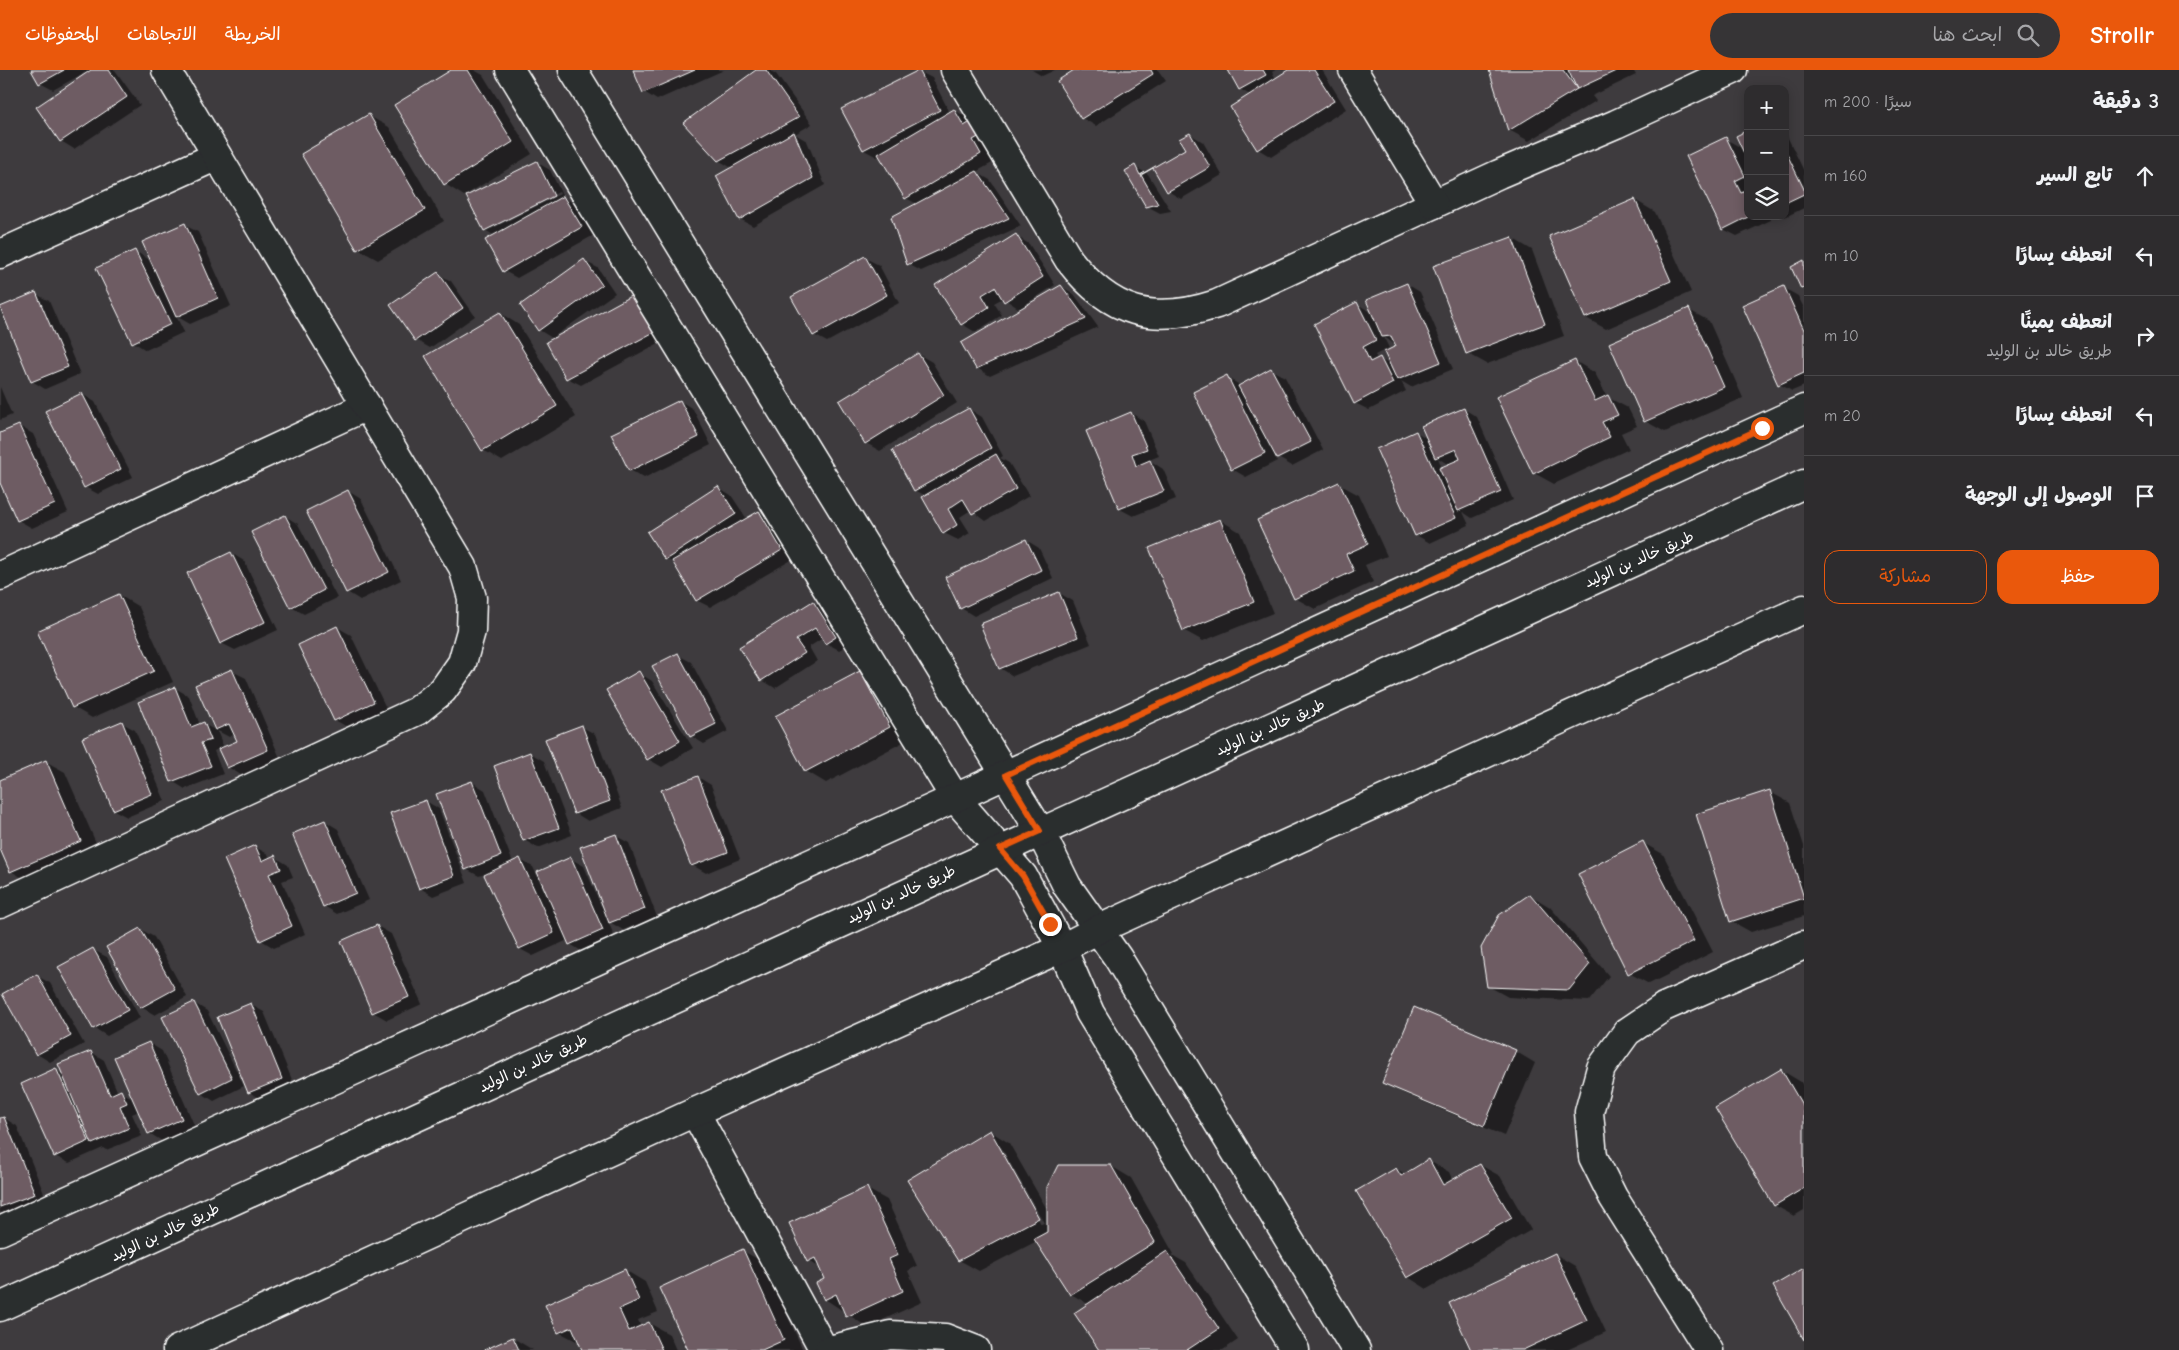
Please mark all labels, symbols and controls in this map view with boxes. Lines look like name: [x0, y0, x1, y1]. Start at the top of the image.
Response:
search box: [1710, 13, 2060, 58]
icon: search: [2014, 21, 2042, 49]
text: Strollr: [2090, 21, 2154, 49]
text: المحفوظات: [25, 24, 99, 45]
text: الاتجاهات: [127, 24, 197, 45]
text: الخريطة: [225, 24, 281, 45]
text: ابحث هنا: [1932, 24, 2002, 46]
map controls: [1744, 85, 1789, 220]
button: +: [1744, 85, 1789, 130]
text: 3 دقيقة: [2093, 89, 2159, 113]
text: سيرًا · 200 m: [1824, 93, 1912, 111]
button: −: [1744, 130, 1789, 175]
icon: ahead: [2131, 162, 2159, 190]
text: تابع السير: [2038, 164, 2112, 186]
text: 160 m: [1824, 167, 1867, 185]
button: layers: [1744, 175, 1789, 220]
icon: left: [2131, 242, 2159, 270]
text: انعطف يسارًا: [2015, 244, 2112, 266]
text: 10 m: [1824, 247, 1859, 265]
text: انعطف يمينًا: [2020, 311, 2112, 333]
icon: right: [2131, 322, 2159, 350]
text: 10 m: [1824, 327, 1859, 345]
text: طريق خالد بن الوليد: [1986, 342, 2112, 360]
icon: left: [2131, 402, 2159, 430]
text: انعطف يسارًا: [2015, 404, 2112, 426]
text: 20 m: [1824, 407, 1861, 425]
route start: [1751, 417, 1774, 440]
icon: arrive: [2131, 482, 2159, 510]
text: الوصول إلى الوجهة: [1965, 484, 2112, 506]
street label: طريق خالد بن الوليد: [1581, 527, 1697, 592]
button: مشاركة: [1824, 550, 1987, 604]
button: حفظ: [1997, 550, 2159, 604]
street label: طريق خالد بن الوليد: [1212, 695, 1328, 760]
street label: طريق خالد بن الوليد: [844, 861, 959, 928]
route end: [1039, 913, 1062, 936]
street label: طريق خالد بن الوليد: [476, 1030, 591, 1097]
street label: طريق خالد بن الوليد: [108, 1199, 223, 1266]

